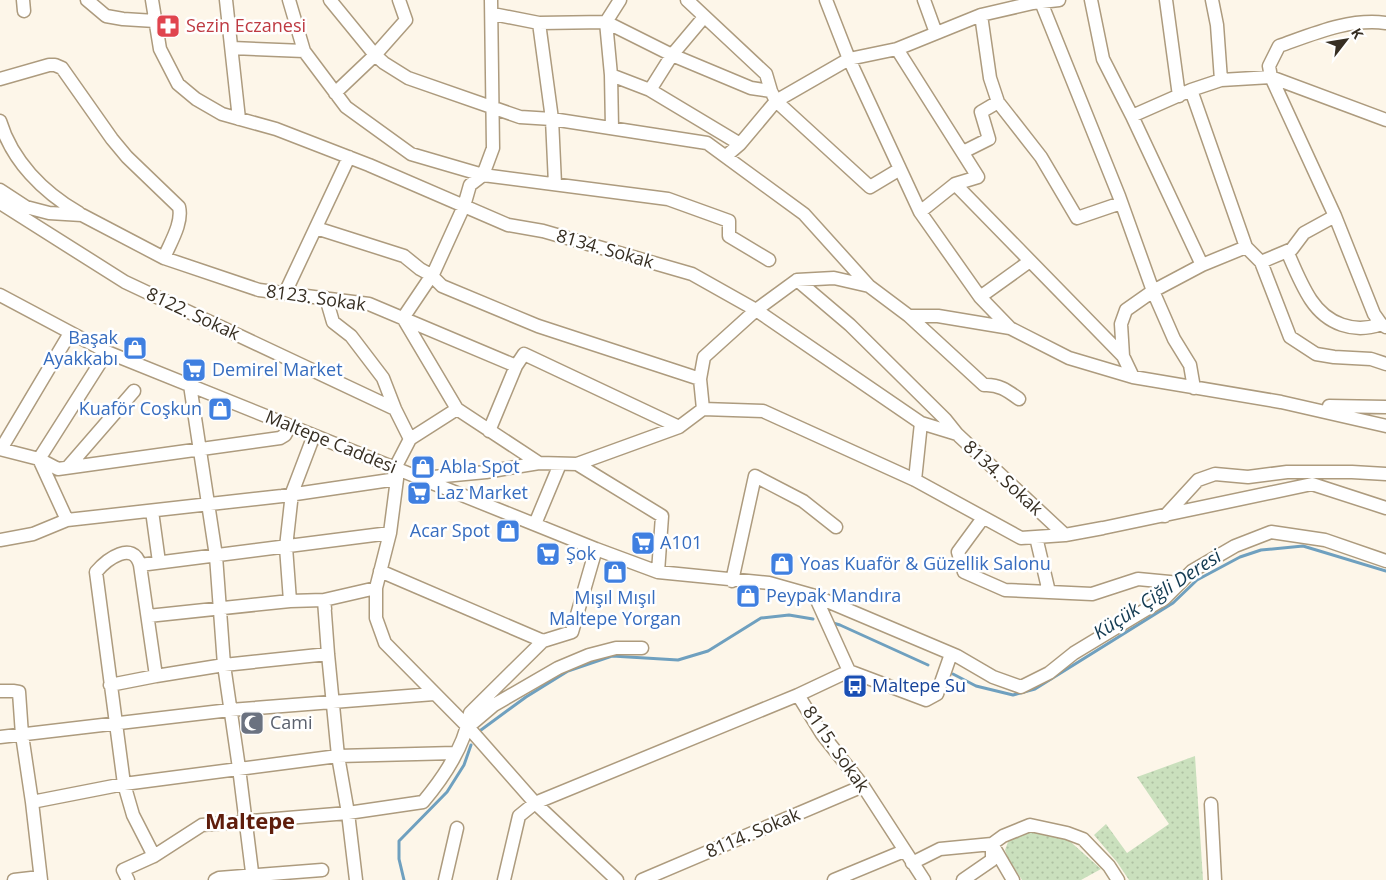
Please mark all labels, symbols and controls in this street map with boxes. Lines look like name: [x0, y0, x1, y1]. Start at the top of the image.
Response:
pharmacy icon: Sezin Eczanesi: [155, 13, 181, 39]
place label: Sezin Eczanesi: [186, 13, 306, 37]
north arrow: [1321, 15, 1371, 65]
text: K: [1347, 24, 1368, 43]
street label: 8134. Sokak: [554, 223, 657, 274]
street label: 8123. Sokak: [265, 278, 368, 316]
street label: 8122. Sokak: [143, 281, 244, 345]
place label: Başak Ayakkabı: [43, 325, 119, 370]
shop icon: Başak Ayakkabı: [122, 335, 148, 361]
supermarket icon: Demirel Market: [181, 357, 207, 383]
place label: Demirel Market: [212, 357, 343, 381]
place label: Kuaför Coşkun: [79, 396, 202, 420]
shop icon: Kuaför Coşkun: [207, 396, 233, 422]
street label: Maltepe Caddesi: [262, 404, 401, 478]
street label: 8134. Sokak: [959, 434, 1049, 521]
shop icon: Abla Spot: [410, 454, 436, 480]
place label: Abla Spot: [440, 454, 520, 478]
supermarket icon: Laz Market: [406, 480, 432, 506]
place label: Laz Market: [436, 480, 528, 504]
place label: Acar Spot: [410, 518, 490, 542]
shop icon: Acar Spot: [495, 518, 521, 544]
supermarket icon: A101: [630, 530, 656, 556]
place label: A101: [660, 530, 702, 554]
supermarket icon: Şok: [535, 541, 561, 567]
place label: Şok: [566, 541, 597, 565]
water label: Küçük Çiğli Deresi: [1088, 542, 1227, 645]
shop icon: Yoas Kuaför & Güzellik Salonu: [769, 551, 795, 577]
place label: Yoas Kuaför & Güzellik Salonu: [800, 551, 1051, 575]
shop icon: Mışıl Mışıl Maltepe Yorgan: [602, 559, 628, 585]
shop icon: Peypak Mandıra: [735, 583, 761, 609]
place label: Peypak Mandıra: [766, 583, 901, 607]
place label: Mışıl Mışıl Maltepe Yorgan: [549, 585, 681, 630]
bus stop icon: Maltepe Su: [842, 673, 868, 699]
place label: Maltepe Su: [872, 673, 966, 697]
street label: 8115. Sokak: [798, 701, 876, 797]
mosque icon: Cami: [239, 710, 265, 736]
place label: Cami: [270, 710, 313, 734]
street label: 8114. Sokak: [702, 801, 804, 863]
district label: Maltepe: [205, 805, 295, 835]

